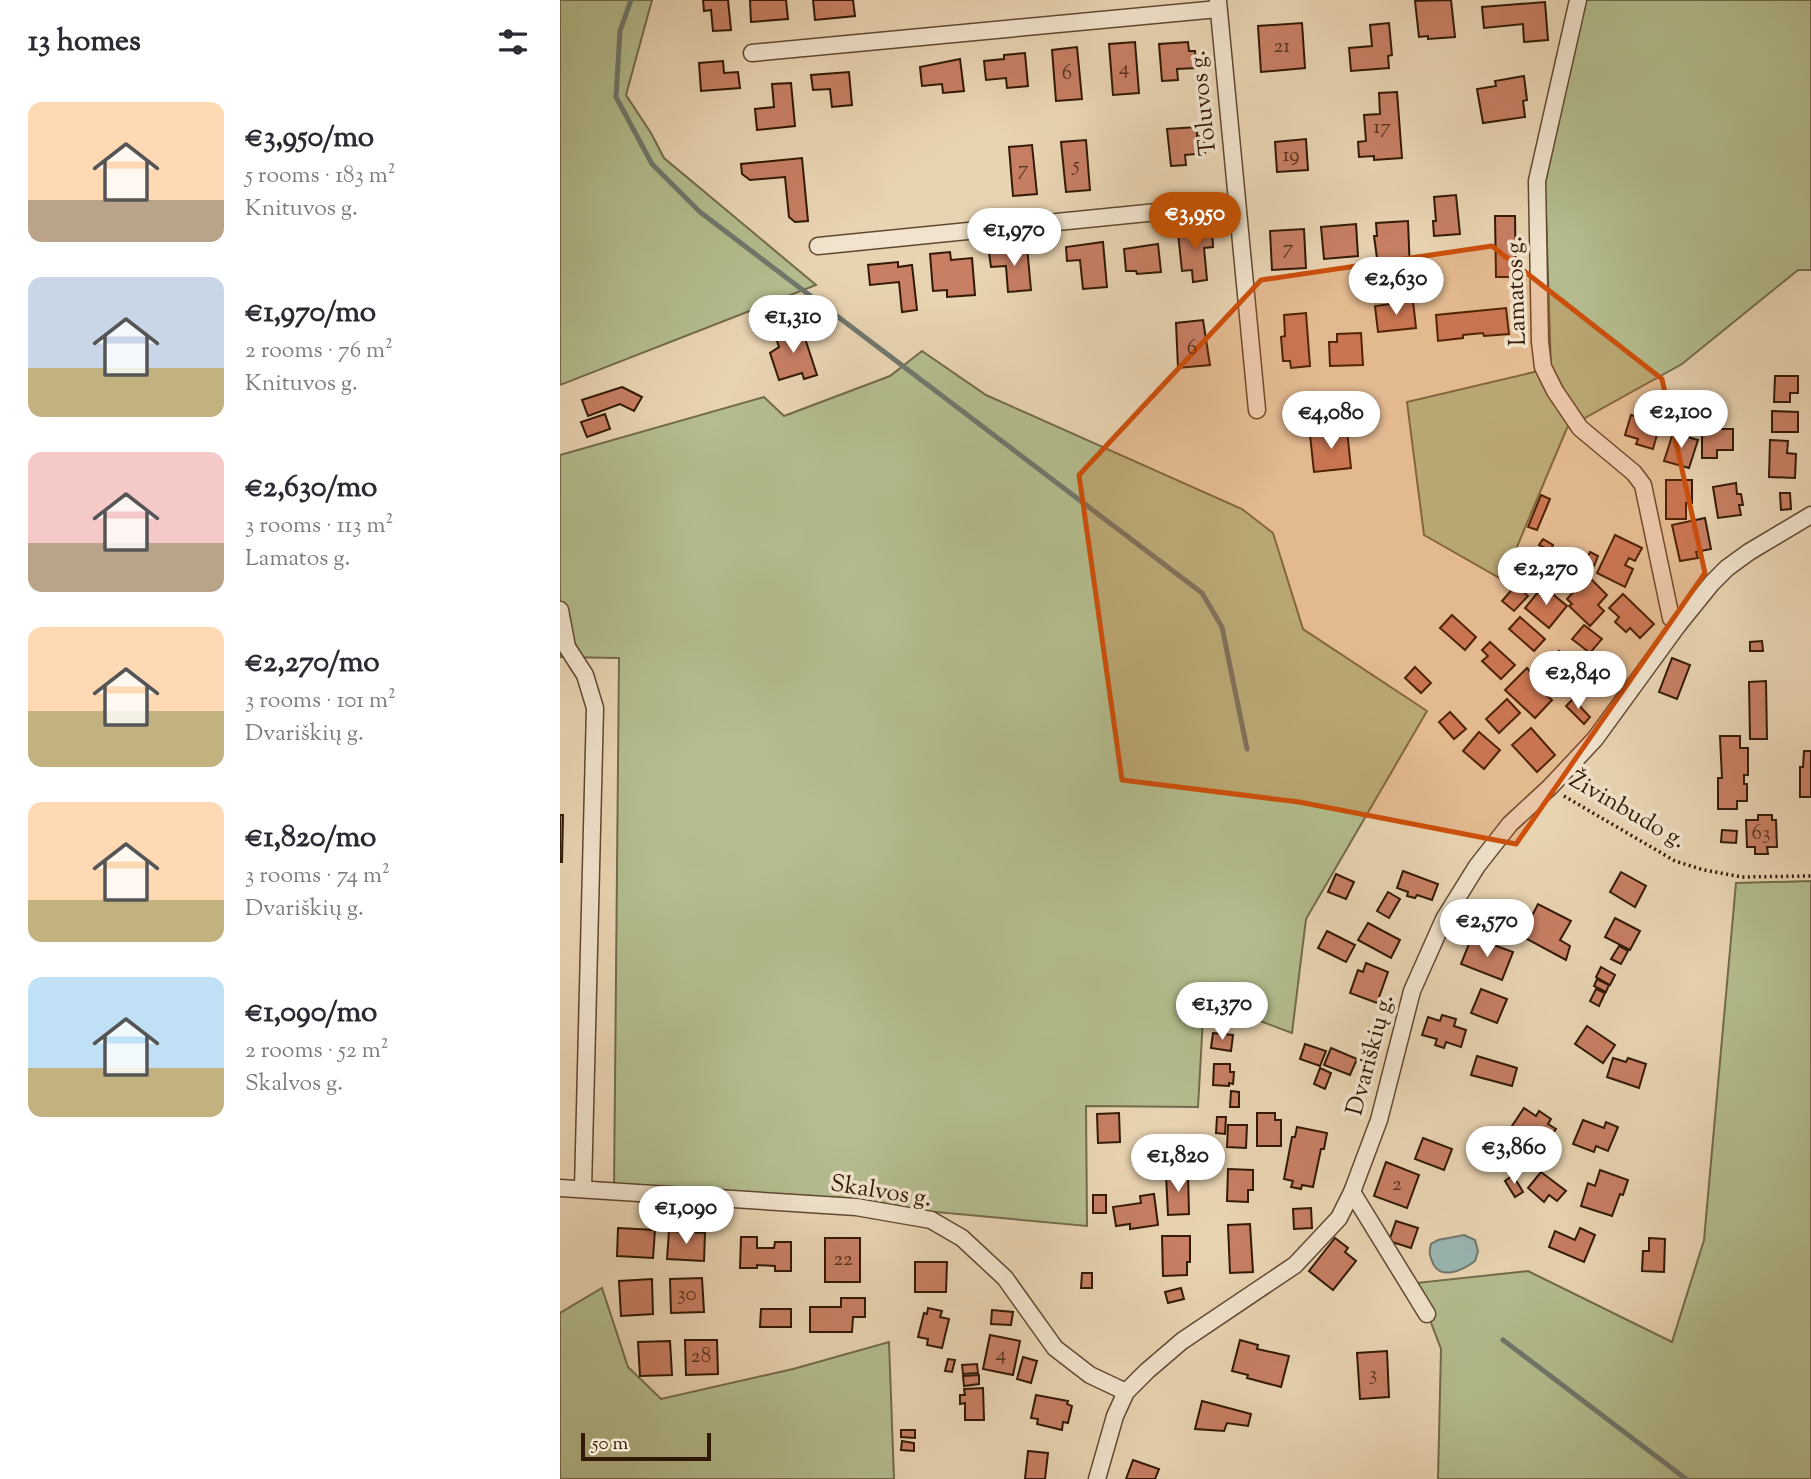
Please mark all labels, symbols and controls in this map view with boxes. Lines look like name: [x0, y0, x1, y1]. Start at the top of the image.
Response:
text: 13 homes: [28, 21, 141, 64]
icon: filters: [494, 23, 532, 61]
house number: 21: [1274, 32, 1290, 62]
street label: Toluvos g.: [1182, 49, 1226, 157]
house number: 4: [1119, 54, 1129, 84]
house number: 6: [1062, 59, 1072, 89]
house number: 17: [1373, 113, 1391, 143]
text: €3,950/mo: [245, 117, 374, 160]
icon: home: [84, 130, 168, 214]
house number: 19: [1282, 141, 1300, 171]
house number: 5: [1071, 151, 1080, 181]
house number: 7: [1018, 155, 1029, 185]
text: 5 rooms · 183 m²: [245, 160, 396, 193]
pin: €3,950: [1138, 192, 1252, 252]
text: Knituvos g.: [245, 193, 358, 226]
text: €3,950: [1165, 198, 1225, 231]
pin: €1,970: [957, 208, 1071, 268]
text: €1,970: [983, 214, 1045, 247]
house number: 7: [1283, 234, 1294, 264]
street label: Lamatos g.: [1498, 236, 1536, 346]
pin: €2,630: [1339, 258, 1453, 317]
text: €2,630: [1365, 263, 1427, 296]
text: €1,970/mo: [245, 292, 376, 335]
pin: €1,310: [736, 296, 850, 355]
text: €1,310: [765, 301, 821, 334]
icon: home: [84, 305, 168, 389]
house number: 6: [1187, 334, 1197, 364]
text: 2 rooms · 76 m²: [245, 335, 393, 368]
text: Knituvos g.: [245, 368, 358, 401]
pin: €2,100: [1624, 391, 1738, 450]
pin: €4,080: [1274, 392, 1388, 451]
text: €2,100: [1650, 396, 1712, 429]
text: €4,080: [1298, 397, 1364, 430]
text: €2,630/mo: [245, 467, 377, 510]
icon: home: [84, 480, 168, 564]
text: 3 rooms · 113 m²: [245, 510, 393, 543]
text: Lamatos g.: [245, 543, 350, 576]
pin: €2,270: [1489, 548, 1603, 607]
text: €2,270: [1514, 553, 1578, 586]
text: €2,270/mo: [245, 642, 380, 685]
pin: €2,840: [1521, 652, 1635, 711]
icon: home: [84, 655, 168, 739]
text: €2,840: [1545, 657, 1611, 690]
text: 3 rooms · 101 m²: [245, 685, 396, 718]
text: Dvariškių g.: [245, 718, 364, 751]
street label: Živinbudo g.: [1562, 764, 1692, 858]
text: €1,820/mo: [245, 817, 376, 860]
house number: 63: [1752, 819, 1770, 849]
icon: home: [84, 830, 168, 914]
text: 3 rooms · 74 m²: [245, 860, 390, 893]
text: Dvariškių g.: [245, 893, 364, 926]
pin: €2,570: [1430, 900, 1544, 959]
text: €2,570: [1456, 905, 1518, 938]
pin: €1,370: [1165, 982, 1279, 1042]
text: €1,370: [1192, 988, 1252, 1021]
street label: Dvariškių g.: [1339, 991, 1403, 1119]
text: €1,090/mo: [245, 992, 377, 1035]
icon: home: [84, 1005, 168, 1089]
text: 2 rooms · 52 m²: [245, 1035, 388, 1068]
text: Skalvos g.: [245, 1068, 343, 1101]
pin: €3,860: [1457, 1126, 1571, 1186]
text: €3,860: [1482, 1132, 1546, 1165]
pin: €1,820: [1121, 1134, 1235, 1194]
text: €1,820: [1147, 1140, 1209, 1173]
street label: Skalvos g.: [828, 1167, 934, 1217]
house number: 2: [1392, 1170, 1402, 1200]
pin: €1,090: [629, 1186, 743, 1246]
text: €1,090: [655, 1192, 717, 1225]
house number: 22: [833, 1245, 853, 1275]
house number: 30: [677, 1280, 697, 1310]
house number: 4: [996, 1340, 1006, 1370]
house number: 28: [691, 1342, 711, 1372]
house number: 3: [1369, 1360, 1377, 1390]
scale bar: [581, 1430, 710, 1462]
text: 50 m: [592, 1431, 628, 1458]

